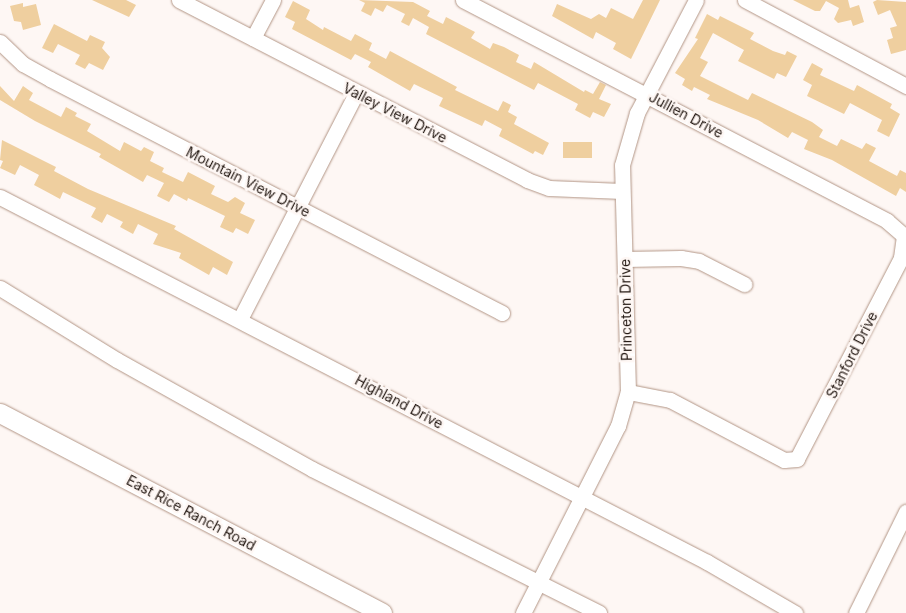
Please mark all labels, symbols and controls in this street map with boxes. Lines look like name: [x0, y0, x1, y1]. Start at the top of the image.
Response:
street label: Valley View Drive: [340, 80, 450, 146]
street label: Jullien Drive: [646, 88, 726, 142]
street label: Mountain View Drive: [183, 143, 313, 221]
street label: Princeton Drive: [617, 259, 635, 361]
street label: Stanford Drive: [823, 309, 881, 401]
street label: Highland Drive: [352, 372, 446, 432]
street label: East Rice Ranch Road: [124, 472, 258, 554]

